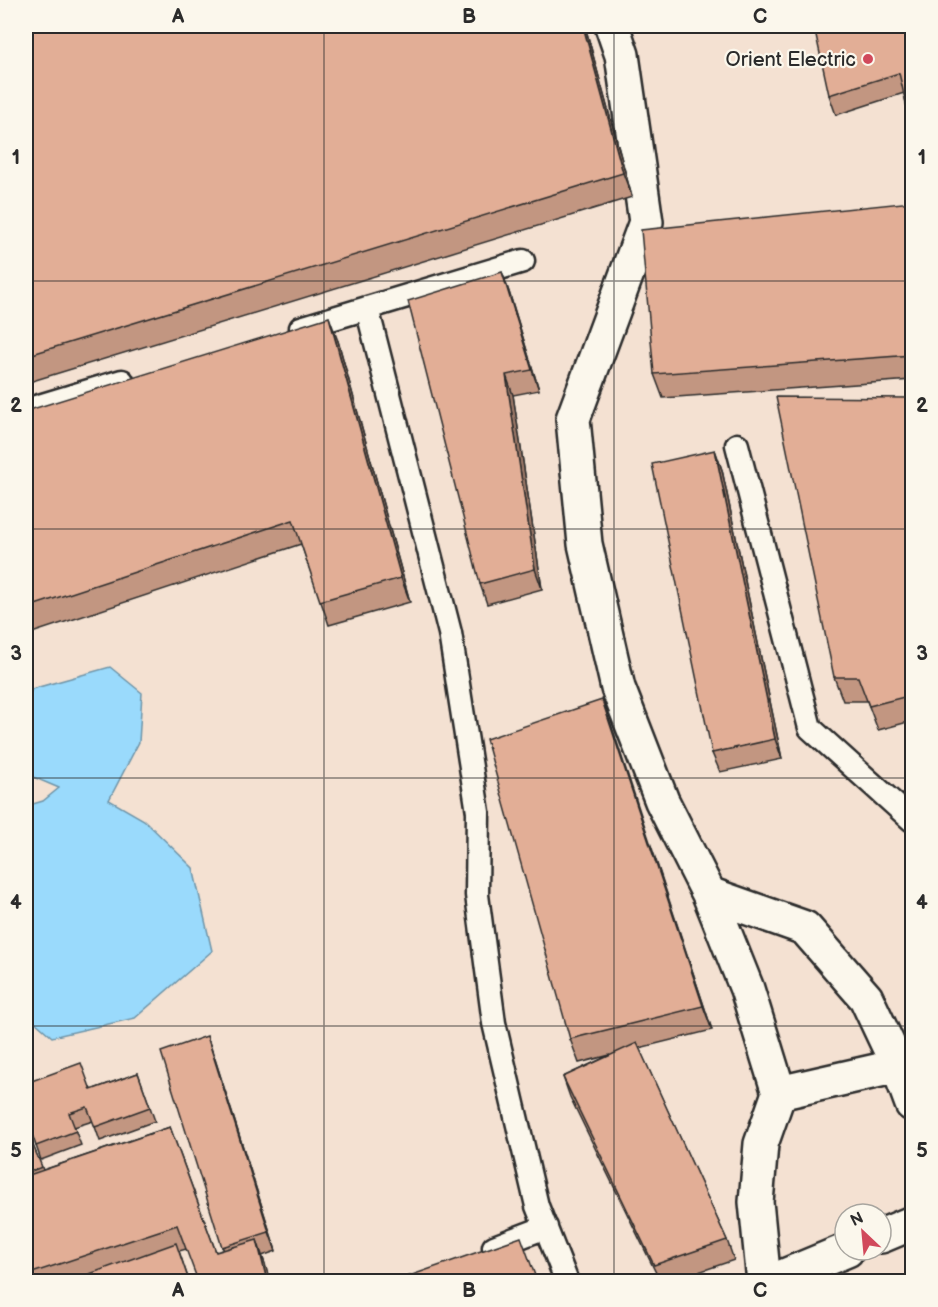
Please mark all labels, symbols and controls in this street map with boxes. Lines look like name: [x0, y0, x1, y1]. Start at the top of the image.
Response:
text: A: [171, 5, 185, 29]
text: B: [462, 5, 476, 29]
text: C: [753, 5, 767, 29]
place label: Orient Electric: [726, 48, 856, 72]
marker: Orient Electric: [861, 52, 875, 66]
text: 1: [12, 146, 20, 170]
text: 1: [918, 146, 926, 170]
text: 2: [10, 394, 22, 418]
text: 2: [916, 394, 928, 418]
text: 3: [10, 642, 22, 666]
text: 3: [916, 642, 928, 666]
text: 4: [10, 891, 22, 915]
text: 4: [916, 891, 928, 915]
text: 5: [10, 1139, 22, 1163]
text: 5: [916, 1139, 928, 1163]
north arrow: [833, 1202, 893, 1262]
text: N: [848, 1209, 867, 1231]
text: A: [171, 1279, 185, 1303]
text: B: [462, 1279, 476, 1303]
text: C: [753, 1279, 767, 1303]

